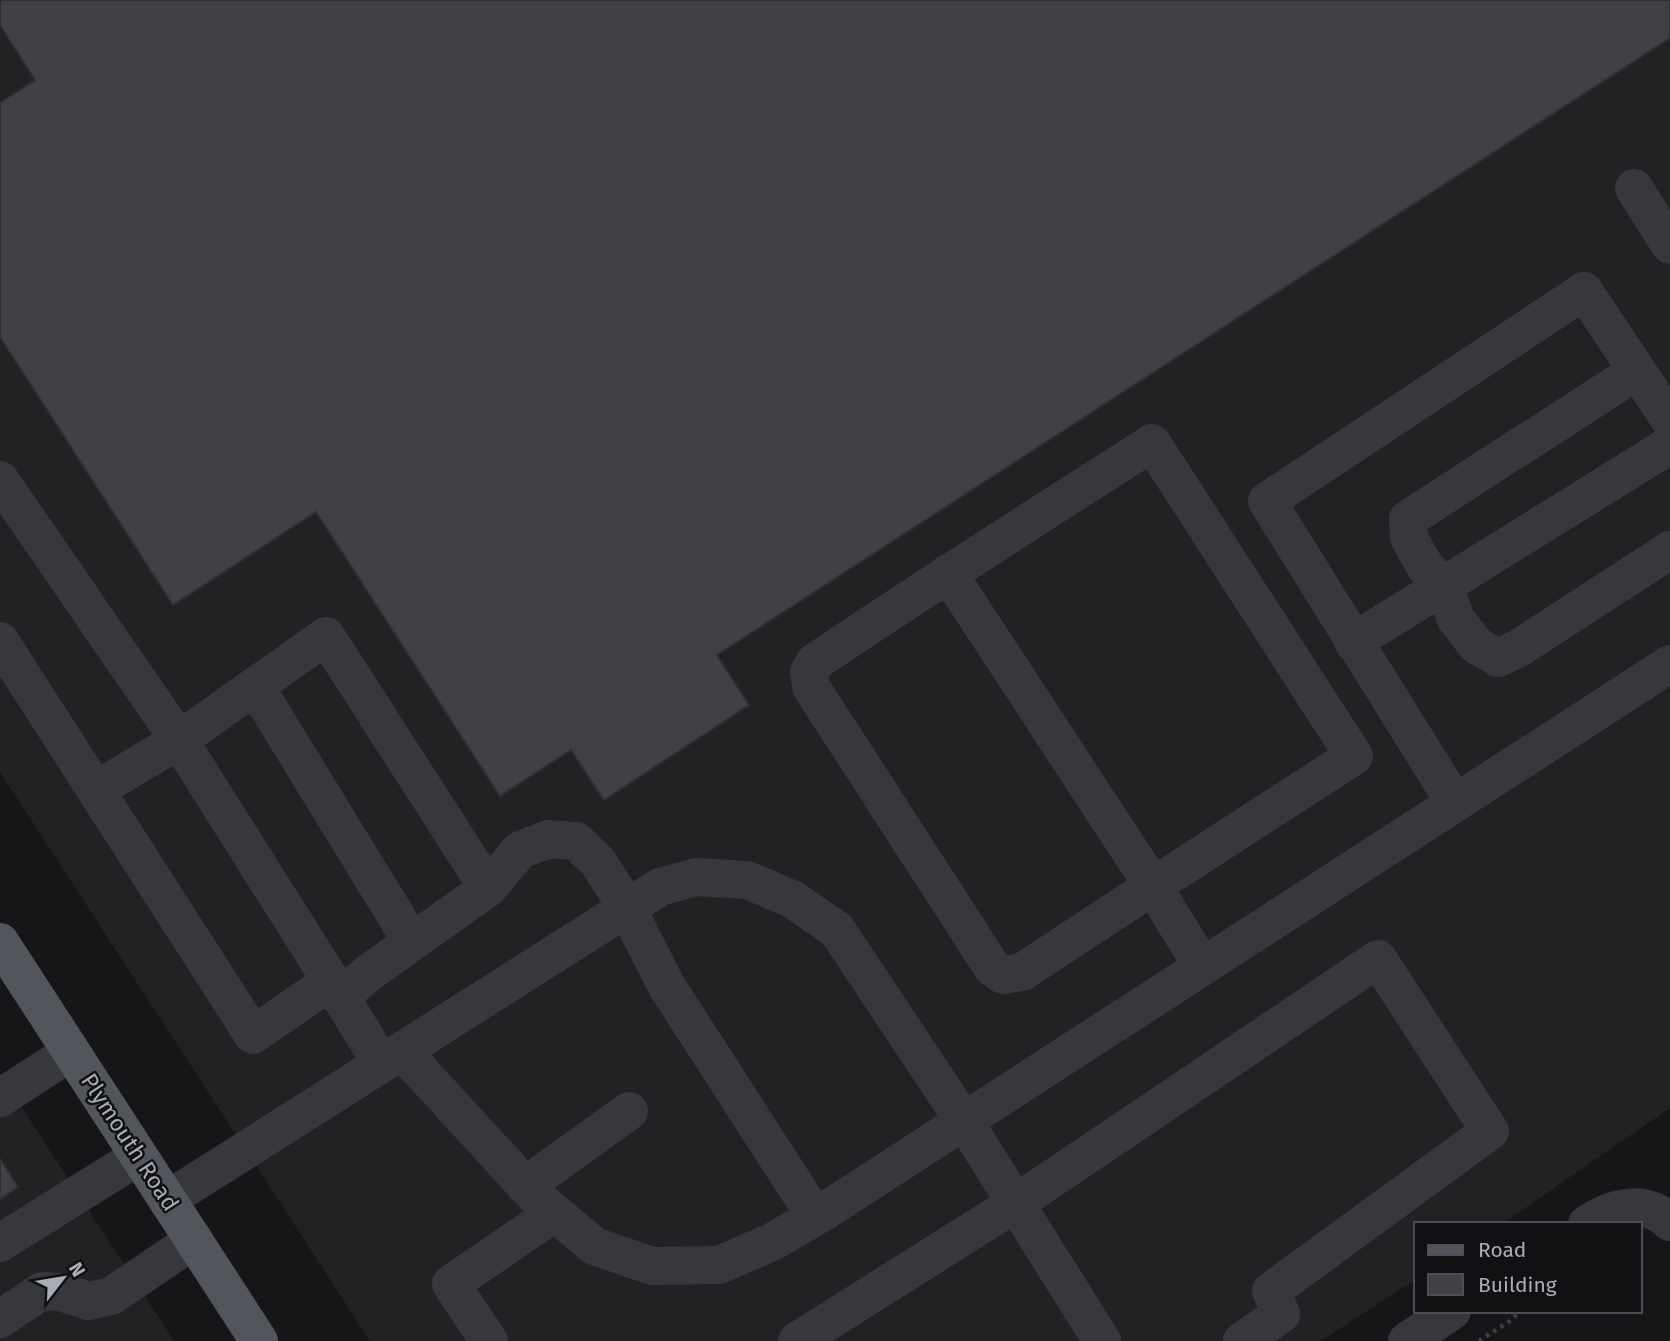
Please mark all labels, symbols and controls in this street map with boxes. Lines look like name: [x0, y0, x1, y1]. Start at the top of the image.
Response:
street label: Plymouth Road: [75, 1068, 185, 1216]
legend: [1414, 1222, 1642, 1313]
text: Road: [1478, 1237, 1526, 1263]
north arrow: [28, 1243, 98, 1313]
text: N: [64, 1258, 90, 1281]
text: Building: [1478, 1272, 1557, 1298]

